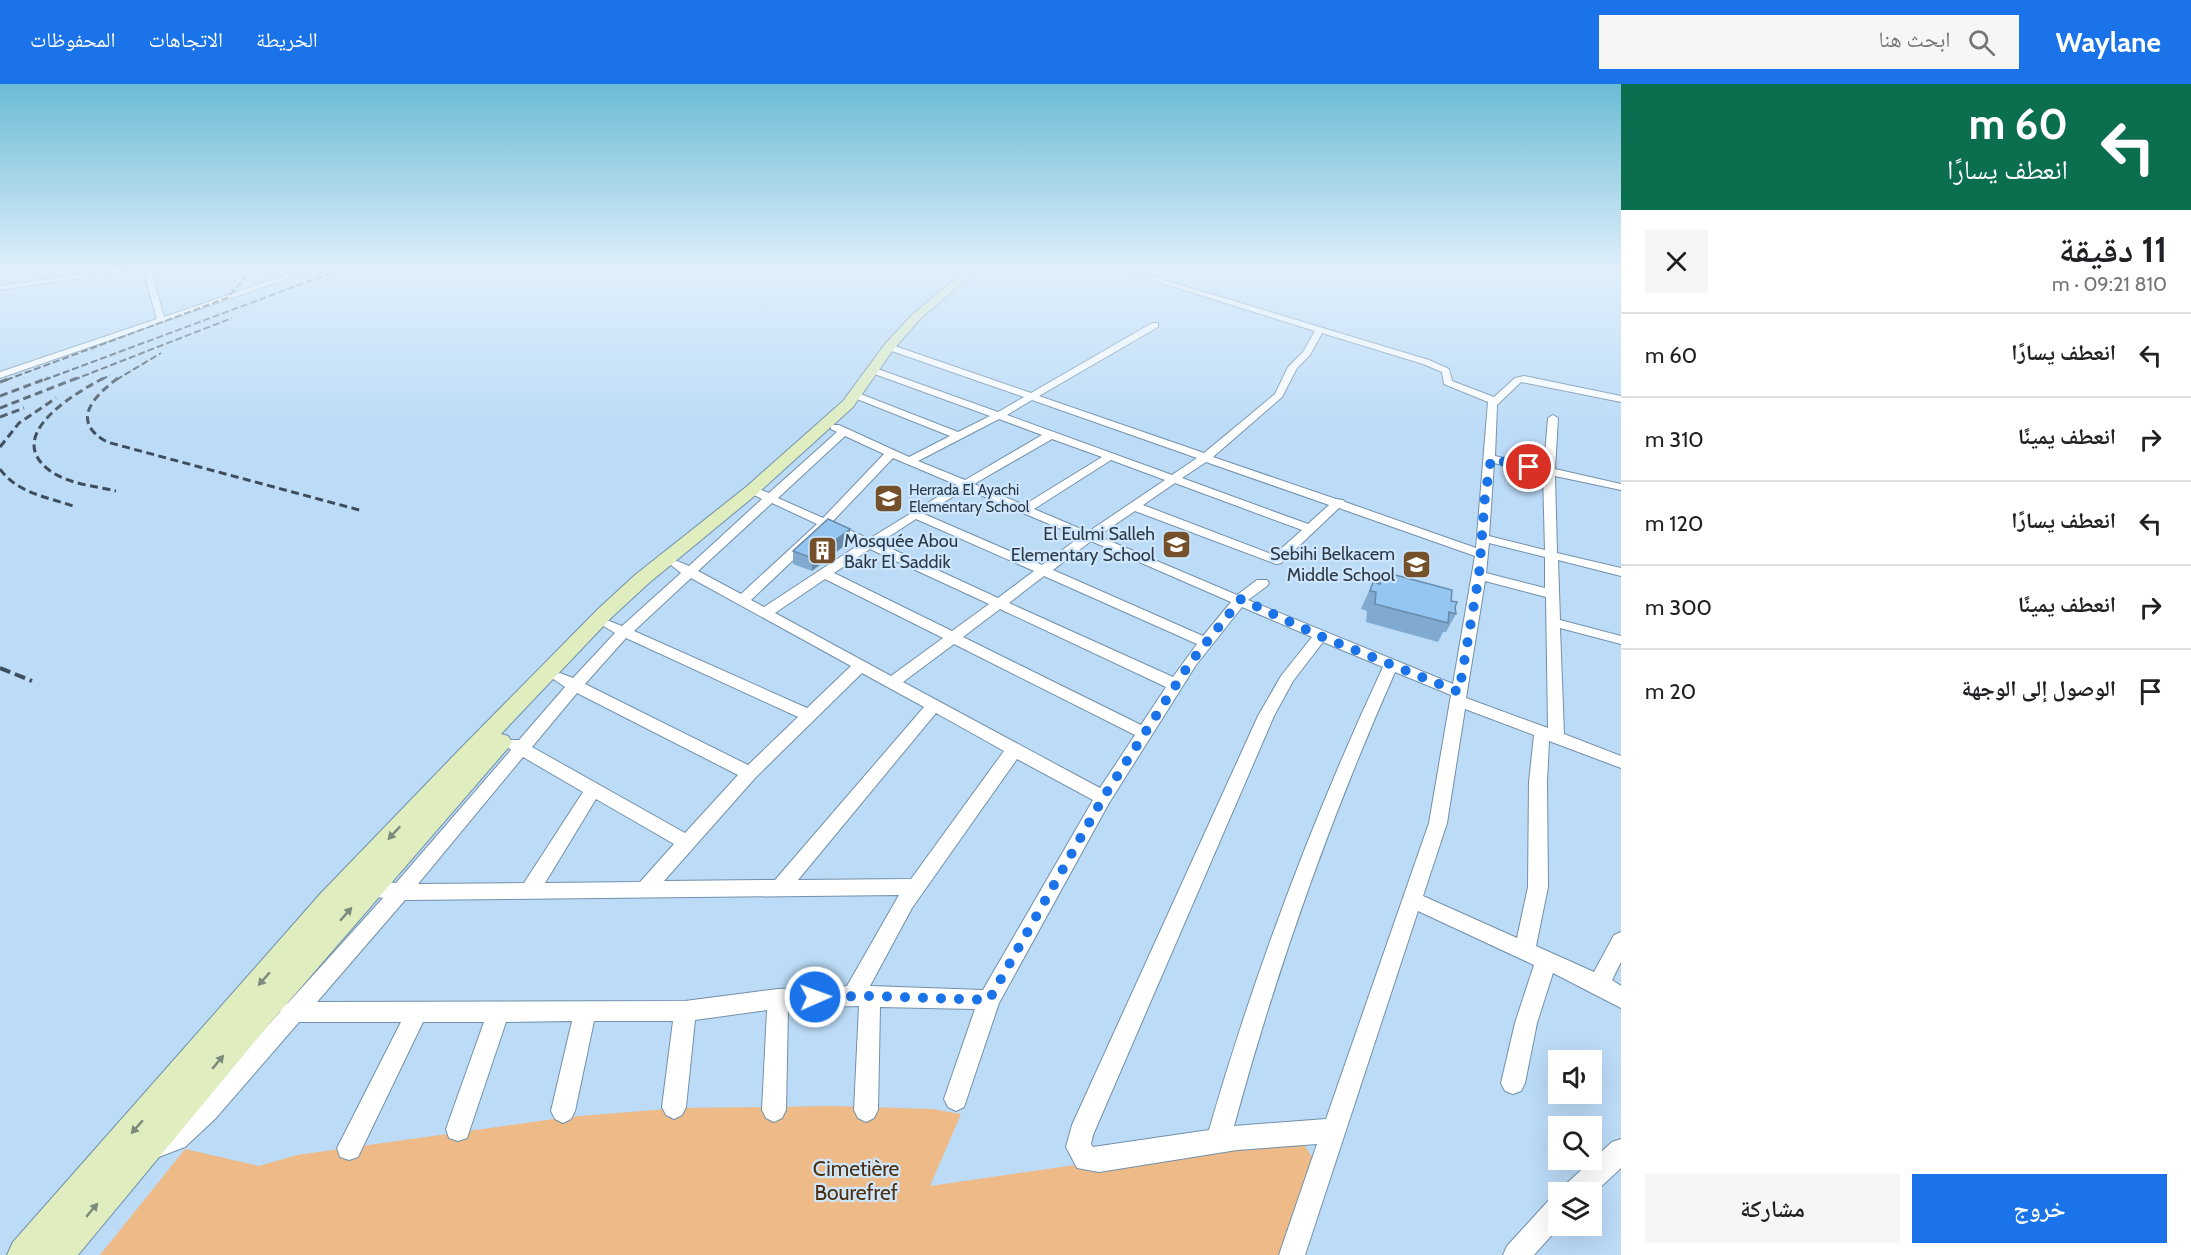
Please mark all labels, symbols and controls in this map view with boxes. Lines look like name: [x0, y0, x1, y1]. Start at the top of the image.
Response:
search box: [1599, 15, 2019, 69]
text: Waylane: [2055, 25, 2161, 59]
text: ابحث هنا: [1878, 26, 1950, 53]
icon: search: [1965, 26, 1998, 59]
text: المحفوظات: [30, 27, 115, 52]
text: الاتجاهات: [148, 27, 223, 52]
text: الخريطة: [256, 27, 318, 52]
text: 60 m: [1969, 98, 2068, 150]
icon: left: [2089, 108, 2167, 186]
text: انعطف يسارًا: [1947, 153, 2068, 186]
text: 11 دقيقة: [2059, 227, 2167, 271]
button: close: [1645, 230, 1708, 293]
text: 810 m · 09:21: [2052, 272, 2167, 296]
text: انعطف يسارًا: [2011, 339, 2116, 366]
icon: left: [2134, 339, 2167, 372]
text: 60 m: [1645, 342, 1697, 369]
text: انعطف يمينًا: [2018, 423, 2116, 450]
icon: right: [2134, 423, 2167, 456]
text: 310 m: [1645, 426, 1704, 453]
pin: [1503, 441, 1554, 492]
icon: arrive: [1512, 450, 1545, 483]
place label: Herrada El Ayachi Elementary School: [909, 481, 1030, 516]
school or university icon: Herrada El Ayachi Elementary School: [872, 483, 904, 515]
text: انعطف يسارًا: [2011, 507, 2116, 534]
icon: left: [2134, 507, 2167, 540]
text: 120 m: [1645, 510, 1703, 537]
place label: El Eulmi Salleh Elementary School: [1011, 523, 1156, 566]
school or university icon: El Eulmi Salleh Elementary School: [1160, 528, 1192, 560]
place label: Mosquée Abou Bakr El Saddik: [844, 530, 958, 573]
building icon: Mosquée Abou Bakr El Saddik: [807, 535, 839, 567]
place label: Sebihi Belkacem Middle School: [1270, 543, 1396, 586]
school or university icon: Sebihi Belkacem Middle School: [1400, 548, 1432, 580]
text: انعطف يمينًا: [2018, 591, 2116, 618]
icon: right: [2134, 591, 2167, 624]
text: 300 m: [1645, 594, 1712, 621]
text: الوصول إلى الوجهة: [1961, 675, 2116, 702]
icon: arrive: [2134, 675, 2167, 708]
text: 20 m: [1645, 678, 1696, 705]
one-way arrow: [388, 826, 402, 840]
one-way arrow: [339, 907, 352, 922]
position arrow: [783, 965, 847, 1029]
one-way arrow: [258, 971, 271, 986]
map controls: [1548, 1050, 1602, 1236]
button: sound: [1548, 1050, 1602, 1104]
one-way arrow: [211, 1055, 224, 1070]
button: search: [1548, 1116, 1602, 1170]
one-way arrow: [131, 1119, 144, 1134]
park label: Cimetière Bourefref: [813, 1156, 900, 1205]
button: مشاركة: [1645, 1174, 1900, 1243]
button: خروج: [1912, 1174, 2167, 1243]
button: layers: [1548, 1182, 1602, 1236]
one-way arrow: [85, 1203, 98, 1218]

